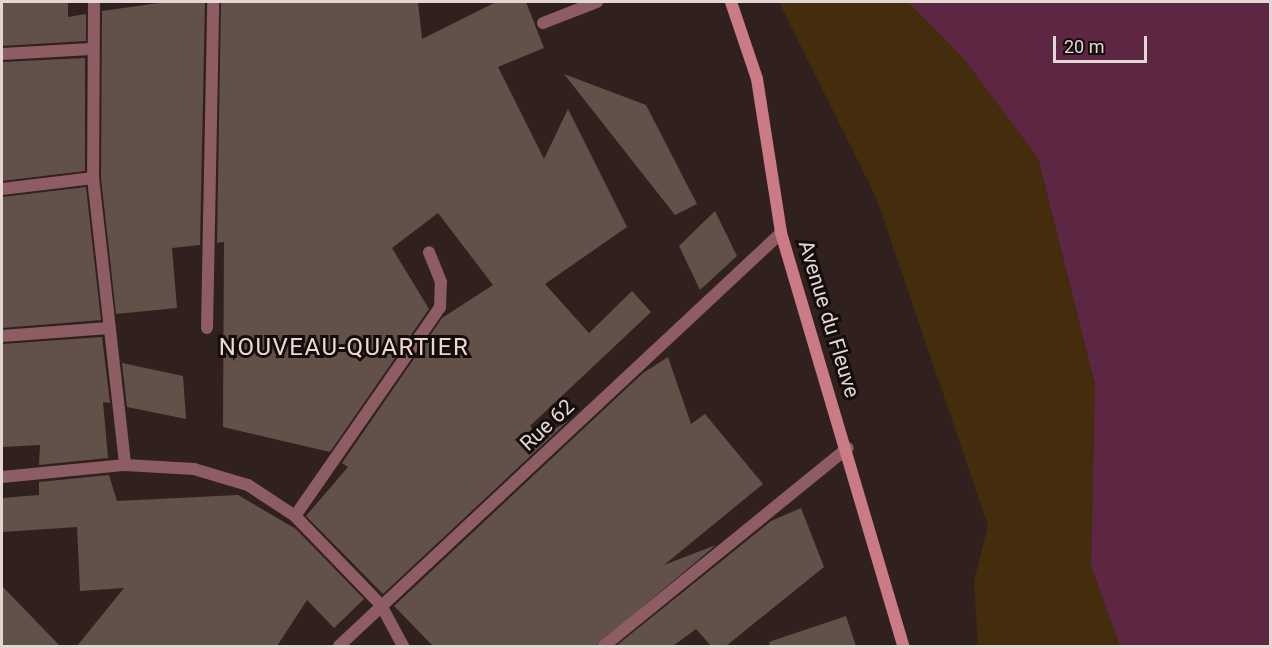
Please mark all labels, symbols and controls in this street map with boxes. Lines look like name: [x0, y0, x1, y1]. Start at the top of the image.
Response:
scale bar: [1056, 24, 1150, 62]
text: 20 m: [1064, 36, 1104, 57]
street label: Avenue du Fleuve: [793, 237, 865, 401]
district label: NOUVEAU-QUARTIER: [219, 334, 469, 362]
street label: Rue 62: [515, 394, 579, 456]

